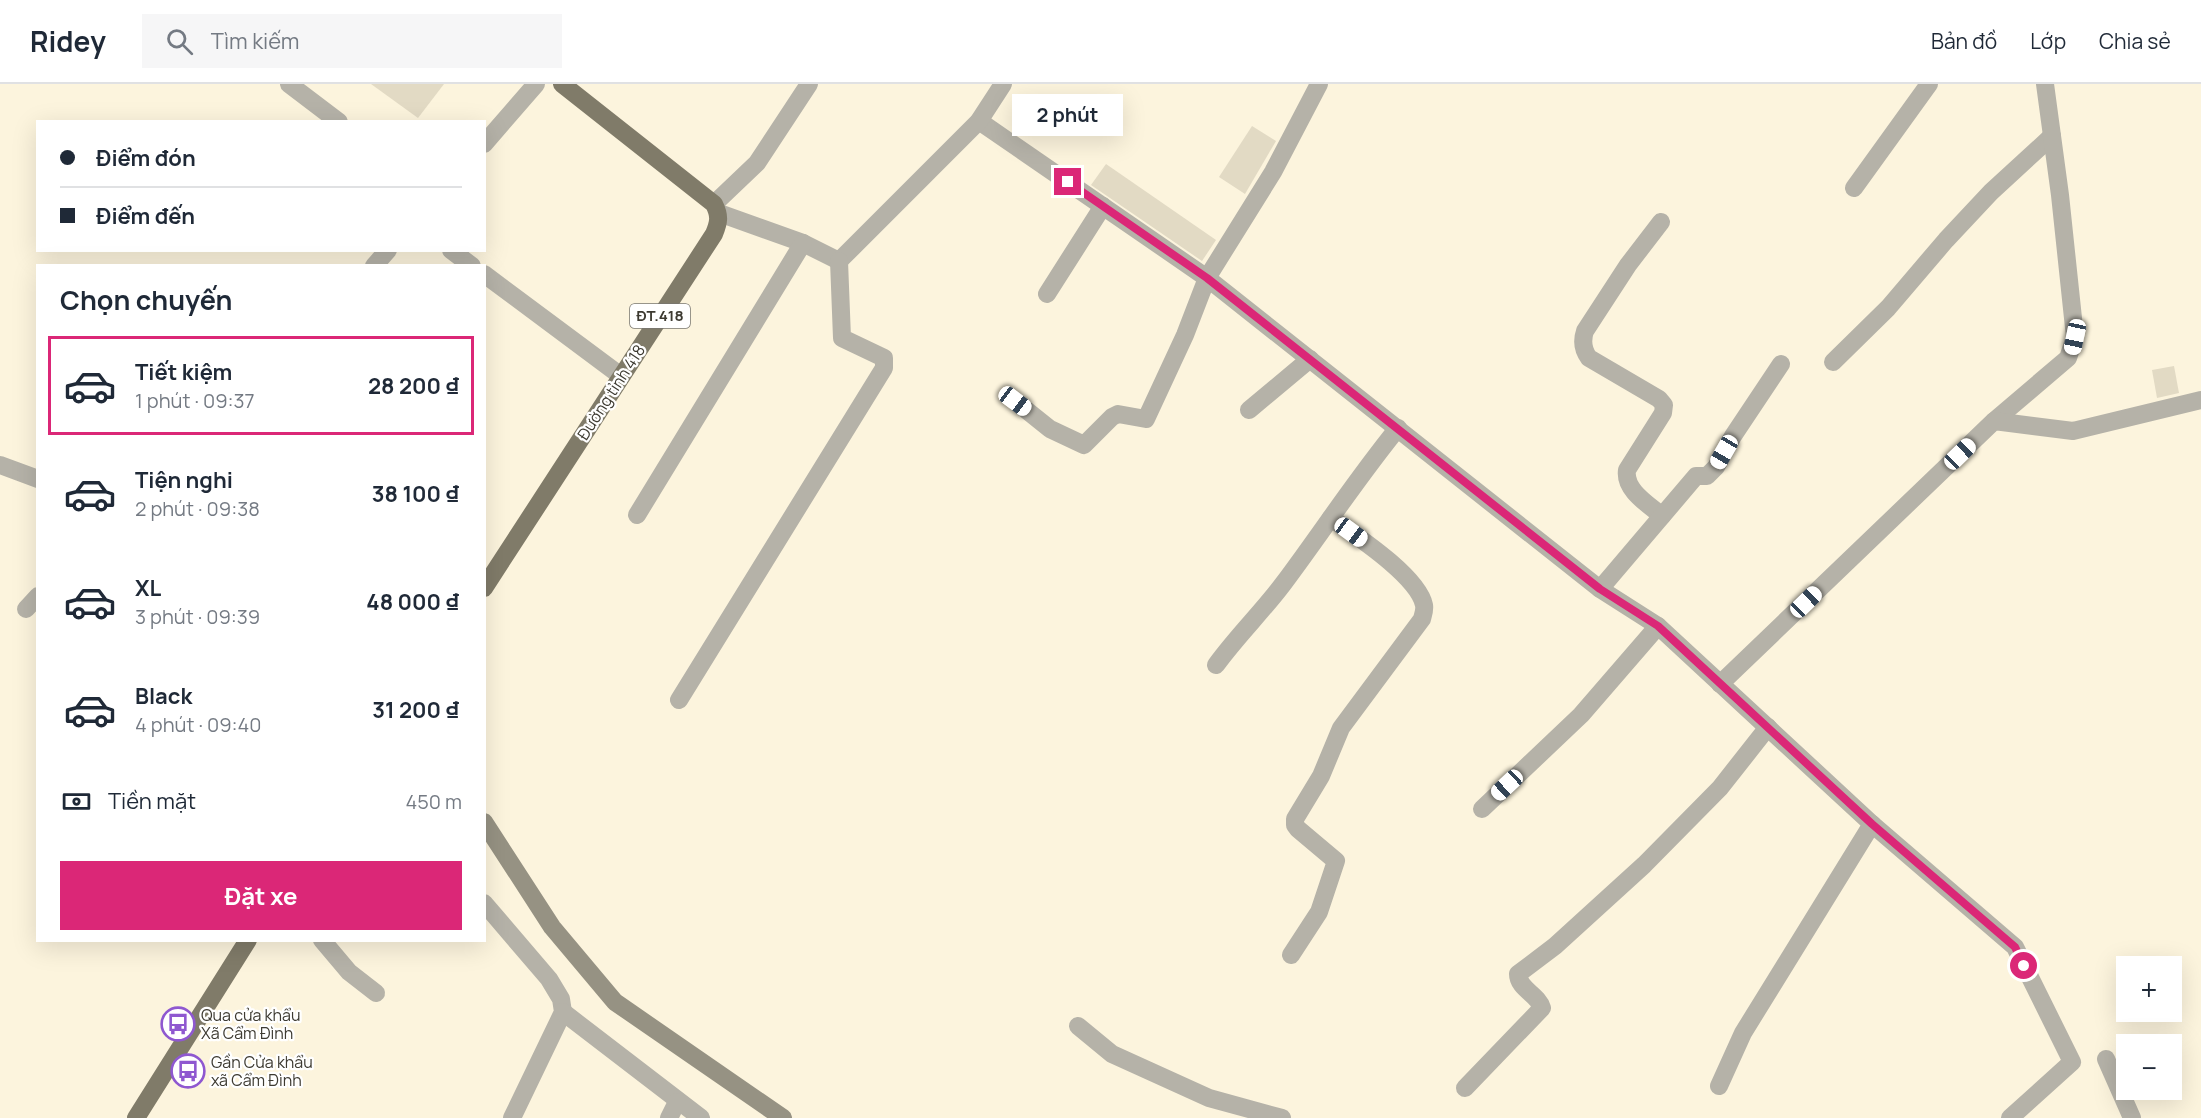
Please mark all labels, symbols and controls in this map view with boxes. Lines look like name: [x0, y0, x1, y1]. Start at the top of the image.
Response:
search box: [142, 14, 562, 68]
text: Ridey: [30, 22, 106, 60]
icon: search: [163, 25, 196, 58]
text: Tìm kiếm: [211, 26, 299, 56]
text: Bản đồ: [1931, 27, 1997, 55]
text: Lớp: [2030, 27, 2066, 55]
text: Chia sẻ: [2099, 27, 2171, 55]
callout: 2 phút: [1012, 95, 1124, 137]
text: 2 phút: [1037, 101, 1098, 128]
text: Điểm đón: [96, 143, 196, 173]
route end: [1054, 168, 1081, 195]
text: Điểm đến: [96, 201, 195, 231]
text: Chọn chuyến: [60, 281, 232, 318]
road number: ĐT.418: [630, 304, 690, 328]
car: [2062, 318, 2088, 356]
street label: Đường tỉnh 418: [572, 340, 650, 444]
text: Tiết kiệm: [135, 357, 232, 387]
icon: car: [63, 359, 117, 413]
text: 28 200 ₫: [368, 371, 459, 401]
car: [995, 383, 1035, 419]
text: 1 phút · 09:37: [135, 387, 255, 414]
car: [1707, 432, 1741, 472]
car: [1941, 435, 1979, 473]
text: Tiện nghi: [135, 465, 233, 495]
icon: car: [63, 467, 117, 521]
text: 38 100 ₫: [372, 479, 459, 509]
text: 2 phút · 09:38: [135, 495, 260, 522]
car: [1331, 514, 1371, 550]
text: XL: [135, 573, 161, 603]
icon: car: [63, 575, 117, 629]
car: [1787, 583, 1825, 621]
text: 48 000 ₫: [366, 587, 459, 617]
text: 3 phút · 09:39: [135, 603, 260, 630]
text: Black: [135, 681, 192, 711]
icon: car: [63, 683, 117, 737]
text: 31 200 ₫: [372, 695, 459, 725]
text: 4 phút · 09:40: [135, 711, 262, 738]
car: [1488, 766, 1526, 804]
icon: cash: [60, 785, 93, 818]
text: Tiền mặt: [108, 786, 196, 816]
text: 450 m: [406, 788, 462, 815]
button: Đặt xe: [60, 861, 462, 930]
route start: [2010, 952, 2037, 979]
map controls: [2116, 956, 2182, 1100]
button: +: [2116, 956, 2182, 1022]
place label: Qua cửa khẩu Xã Cẩm Đình: [201, 1004, 300, 1044]
bus stop icon: Qua cửa khẩu Xã Cẩm Đình: [160, 1006, 196, 1042]
button: −: [2116, 1034, 2182, 1100]
place label: Gần Cửa khẩu xã Cẩm Đình: [211, 1051, 313, 1091]
bus stop icon: Gần Cửa khẩu xã Cẩm Đình: [170, 1053, 206, 1089]

